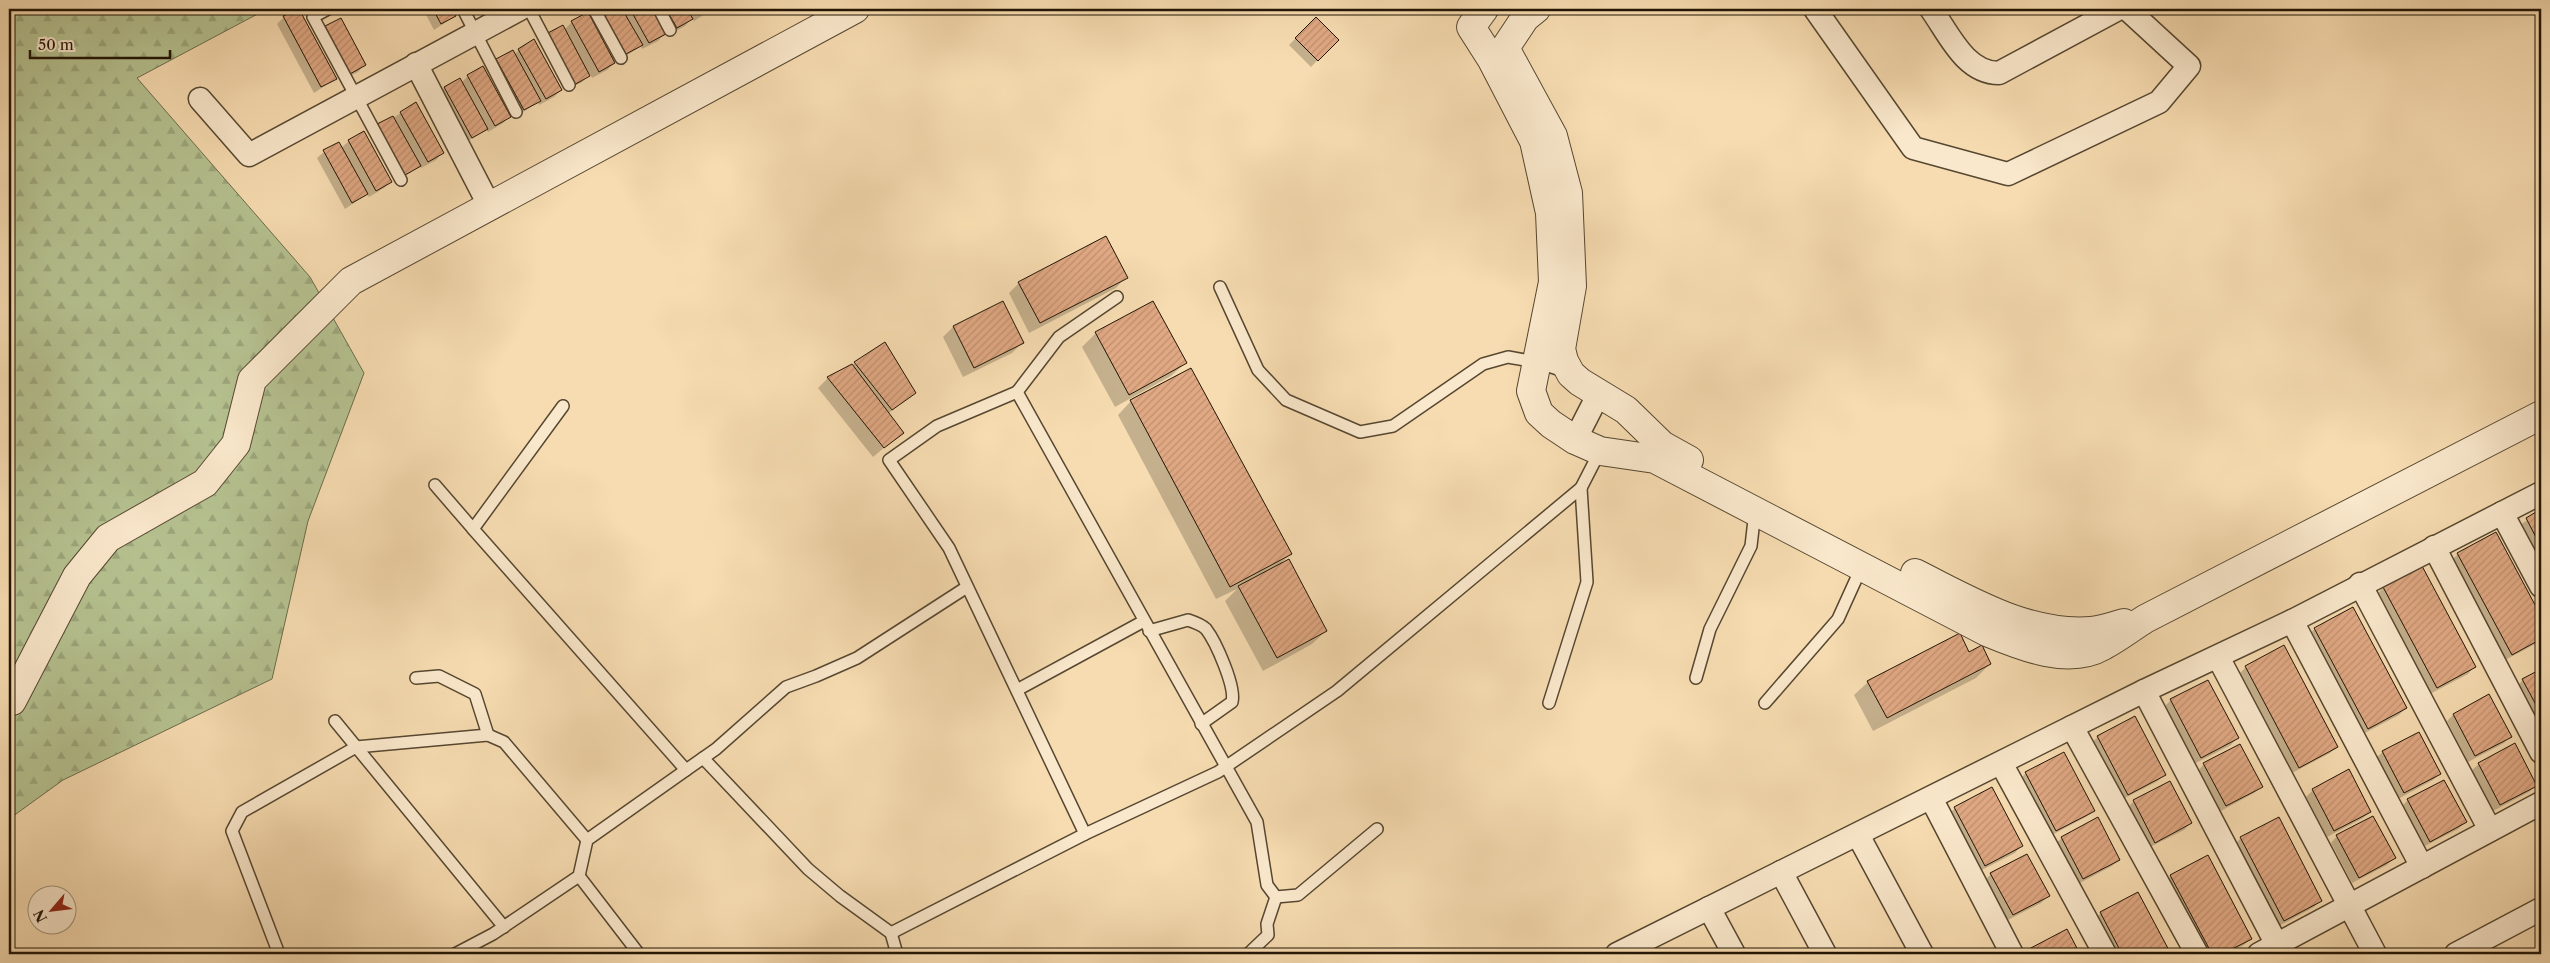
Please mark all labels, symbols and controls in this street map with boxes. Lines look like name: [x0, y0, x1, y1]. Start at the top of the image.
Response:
scale bar: [30, 28, 170, 60]
text: 50 m: [38, 35, 74, 54]
north arrow: [28, 886, 78, 936]
text: N: [30, 907, 51, 926]

